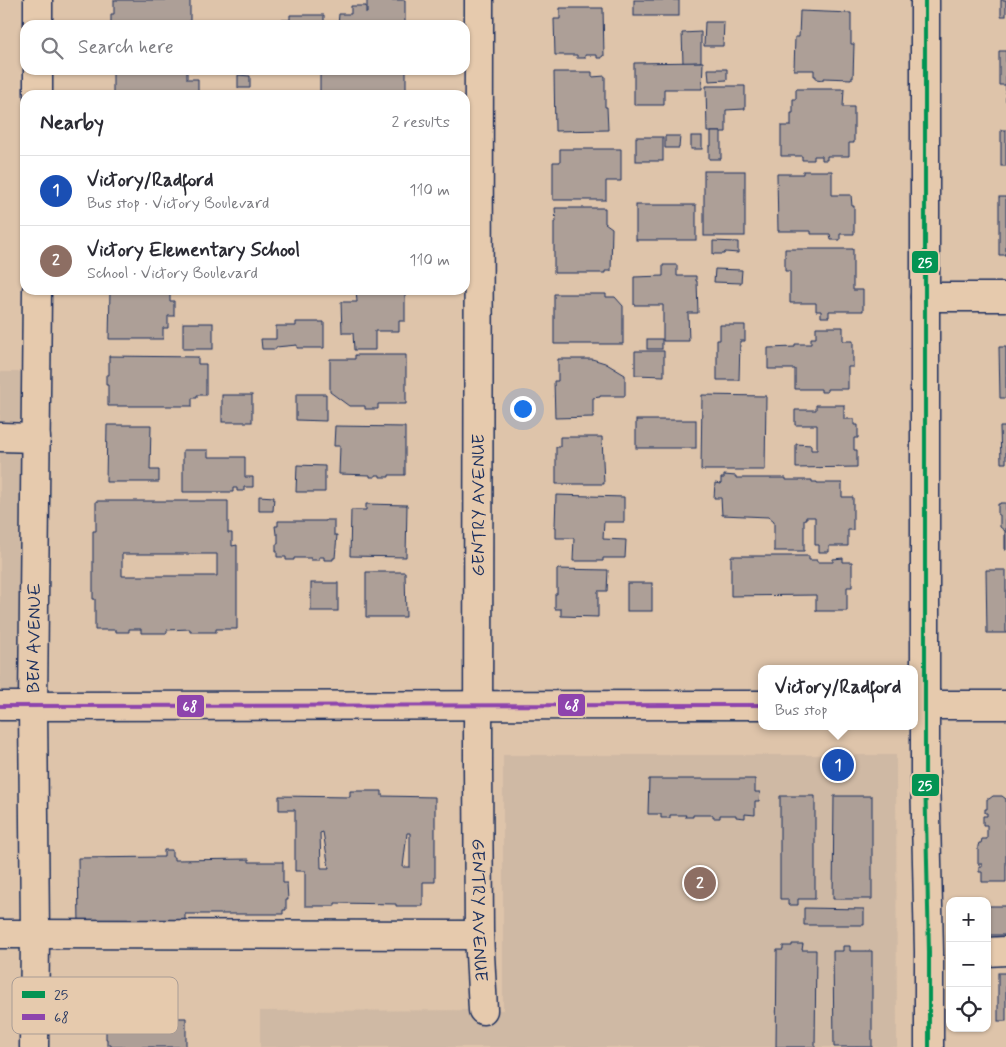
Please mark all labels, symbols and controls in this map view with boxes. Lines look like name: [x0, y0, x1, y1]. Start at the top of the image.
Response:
search box: [20, 20, 470, 75]
icon: search: [38, 34, 66, 62]
text: Search here: [78, 35, 174, 60]
text: Nearby: [40, 109, 104, 137]
text: 2 results: [392, 112, 450, 133]
text: Victory/Radford: [87, 168, 214, 193]
text: 1: [52, 180, 60, 201]
text: 110 m: [409, 180, 450, 201]
text: Bus stop · Victory Boulevard: [87, 193, 269, 214]
text: Victory Elementary School: [87, 238, 300, 263]
text: 2: [52, 250, 60, 271]
text: 110 m: [409, 250, 450, 271]
line badge: 25: [911, 250, 939, 274]
text: 25: [918, 254, 933, 272]
text: School · Victory Boulevard: [87, 263, 258, 284]
your location: [510, 396, 536, 422]
street label: GENTRY AVENUE: [467, 434, 491, 576]
street label: BEN AVENUE: [22, 583, 47, 693]
popup: [758, 665, 918, 730]
text: Victory/Radford: [775, 675, 901, 700]
line badge: 68: [557, 693, 586, 717]
line badge: 68: [176, 694, 205, 718]
text: 68: [565, 697, 580, 715]
text: 68: [183, 698, 198, 716]
text: Bus stop: [775, 700, 828, 721]
pin: 1: [822, 746, 854, 784]
line badge: 25: [911, 773, 940, 797]
text: 25: [918, 777, 933, 795]
street label: GENTRY AVENUE: [465, 839, 492, 982]
pin: 2: [684, 864, 716, 902]
map controls: [946, 897, 991, 1032]
button: +: [946, 897, 991, 942]
button: −: [946, 942, 991, 987]
legend: [12, 977, 178, 1034]
text: 25: [54, 986, 68, 1004]
button: locate: [946, 987, 991, 1032]
text: 68: [54, 1009, 69, 1027]

